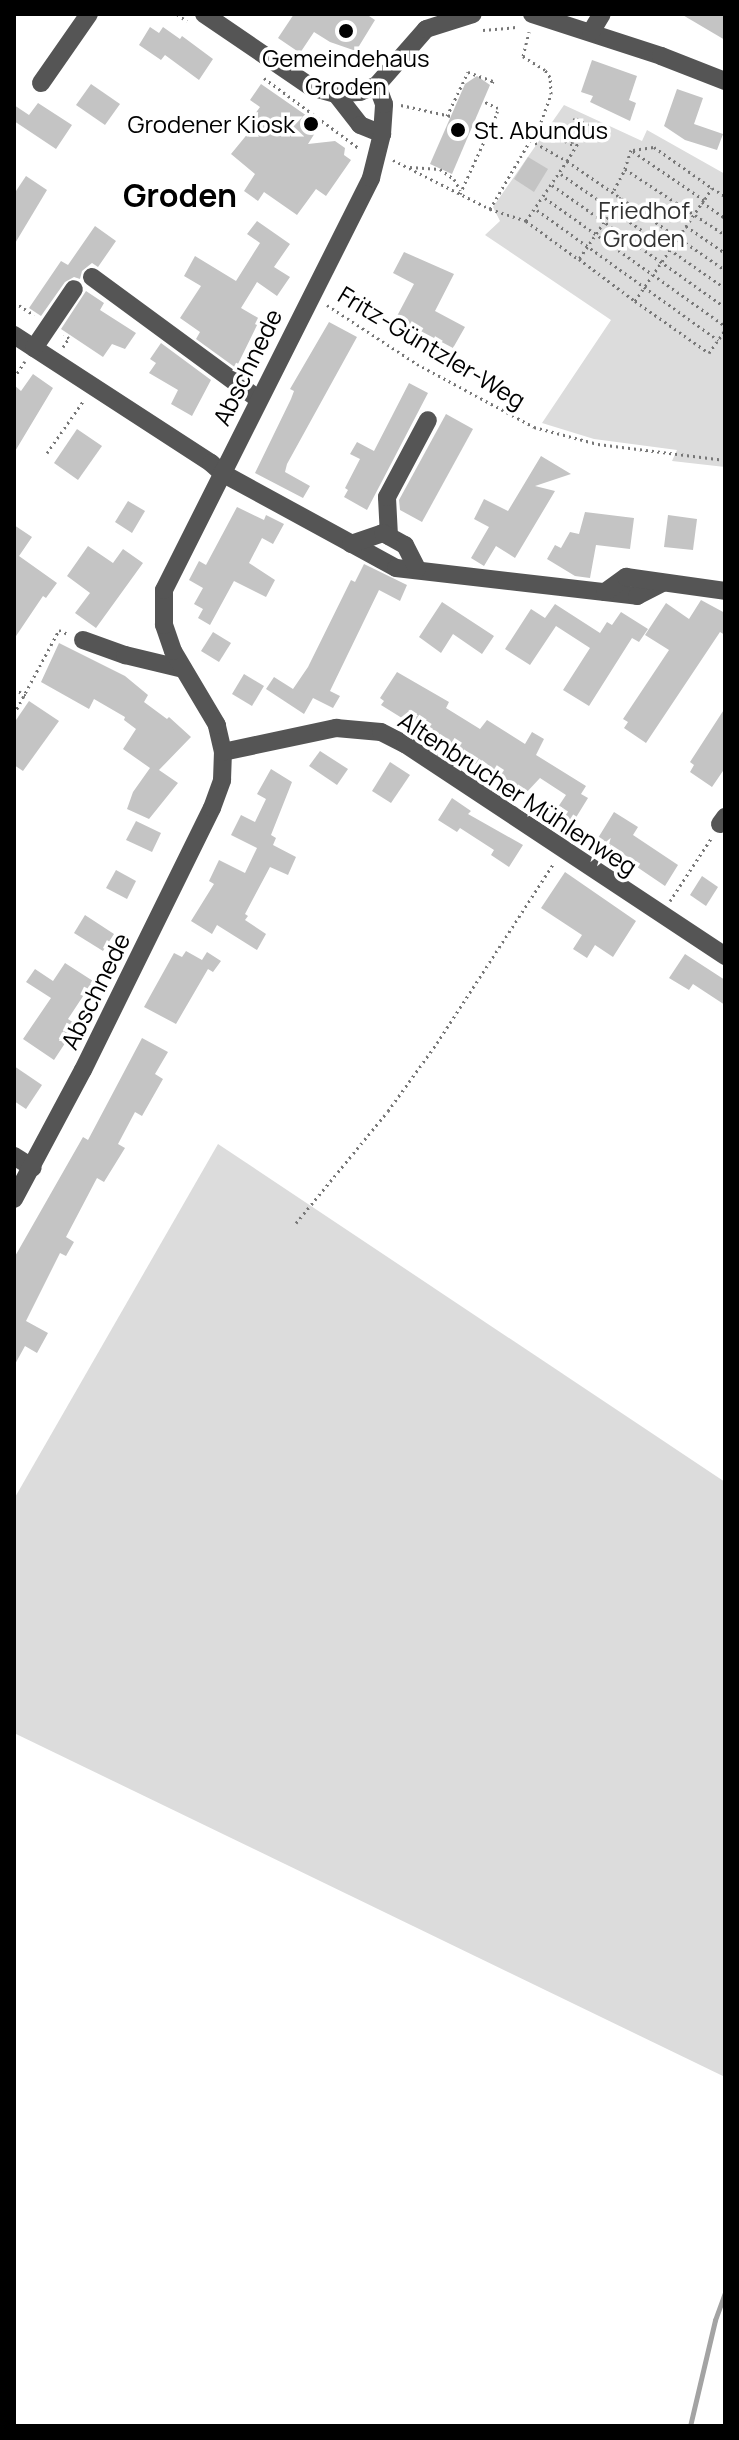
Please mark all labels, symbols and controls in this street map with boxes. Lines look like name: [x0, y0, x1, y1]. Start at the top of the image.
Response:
marker: Gemeindehaus Groden: [337, 22, 355, 40]
place label: Gemeindehaus Groden: [262, 44, 430, 100]
place label: Grodener Kiosk: [128, 110, 295, 138]
marker: Grodener Kiosk: [302, 115, 320, 133]
place label: St. Abundus: [474, 116, 608, 144]
marker: St. Abundus: [449, 121, 467, 139]
district label: Groden: [123, 176, 237, 214]
park label: Friedhof Groden: [598, 196, 690, 252]
street label: Fritz-Güntzler-Weg: [333, 280, 531, 414]
street label: Abschnede: [206, 304, 288, 430]
street label: Altenbrucher Mühlenweg: [393, 705, 643, 881]
street label: Abschnede: [54, 928, 136, 1054]

